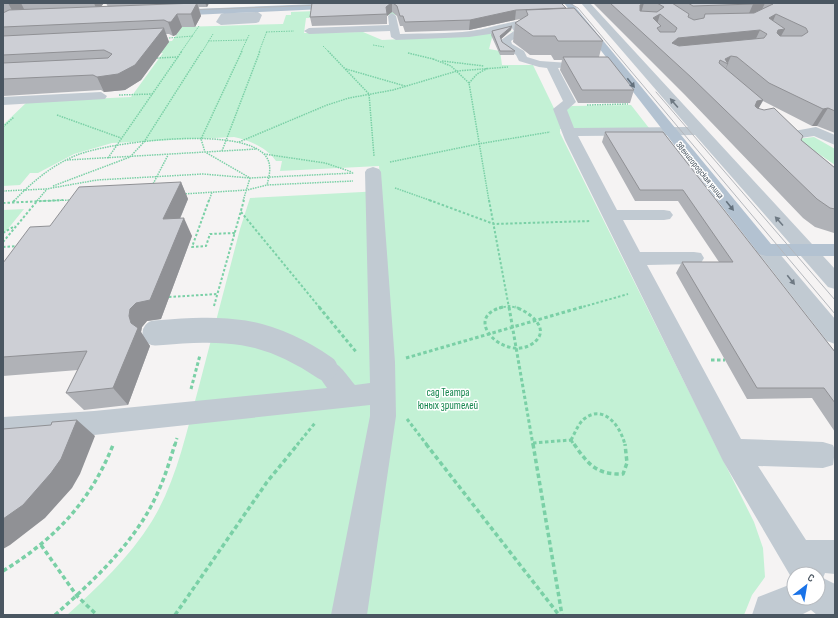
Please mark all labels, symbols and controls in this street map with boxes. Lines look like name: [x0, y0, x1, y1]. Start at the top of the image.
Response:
one-way arrow: [627, 77, 636, 88]
one-way arrow: [670, 99, 679, 108]
street label: Звенигородская улица: [673, 140, 726, 201]
one-way arrow: [725, 201, 734, 212]
one-way arrow: [775, 216, 784, 226]
one-way arrow: [786, 275, 795, 286]
park label: сад Театра юных зрителей: [418, 386, 479, 412]
north arrow: [786, 566, 826, 606]
text: С: [805, 571, 817, 585]

